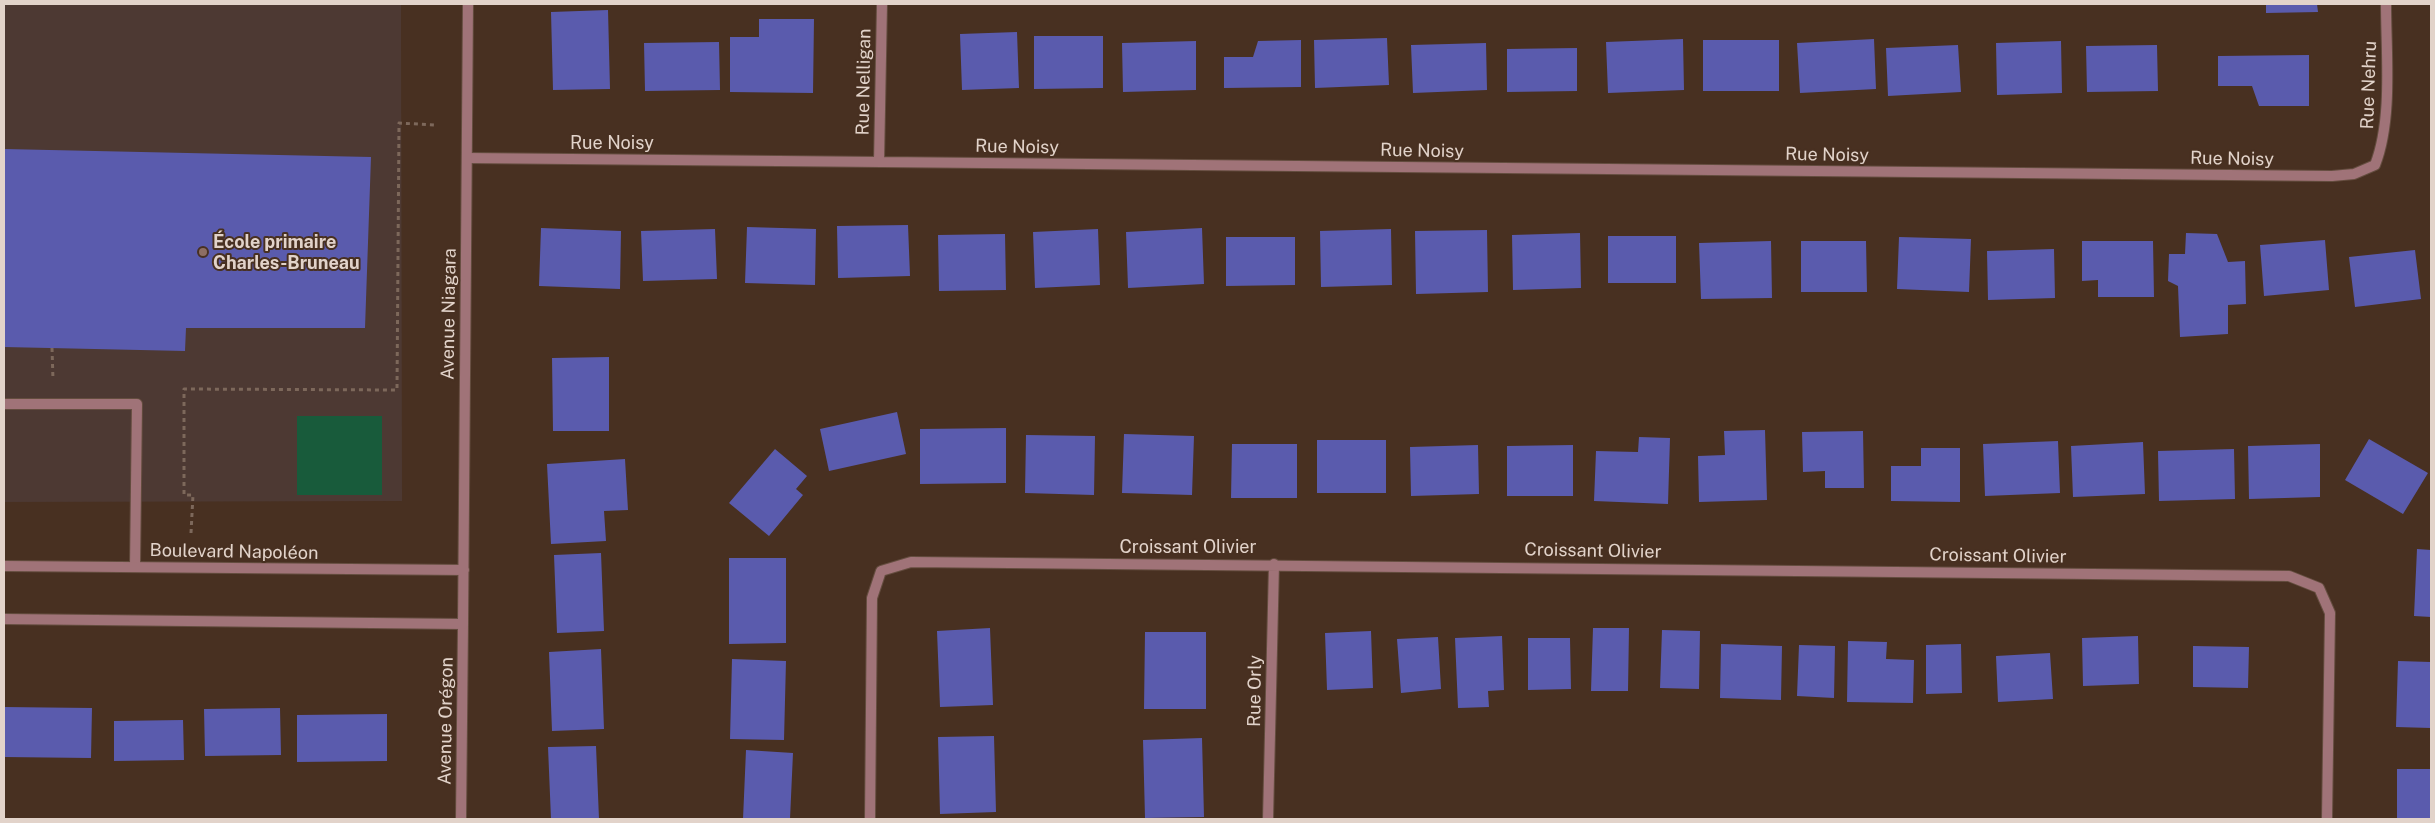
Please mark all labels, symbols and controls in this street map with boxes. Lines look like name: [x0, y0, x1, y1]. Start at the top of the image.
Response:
street label: Rue Nelligan: [852, 28, 876, 136]
street label: Rue Nehru: [2357, 40, 2381, 130]
street label: Rue Noisy: [570, 132, 654, 154]
street label: Rue Noisy: [975, 135, 1059, 159]
street label: Rue Noisy: [1380, 139, 1464, 163]
street label: Rue Noisy: [1785, 143, 1869, 167]
street label: Rue Noisy: [2190, 147, 2274, 171]
place label: École primaire Charles-Bruneau: [213, 231, 360, 274]
marker: École primaire Charles-Bruneau: [197, 246, 209, 258]
street label: Avenue Niagara: [437, 248, 461, 380]
street label: Croissant Olivier: [1119, 536, 1257, 558]
street label: Croissant Olivier: [1524, 539, 1662, 563]
street label: Boulevard Napoléon: [149, 540, 319, 564]
street label: Croissant Olivier: [1929, 544, 2067, 568]
street label: Rue Orly: [1244, 655, 1266, 727]
street label: Avenue Orégon: [434, 657, 458, 785]

